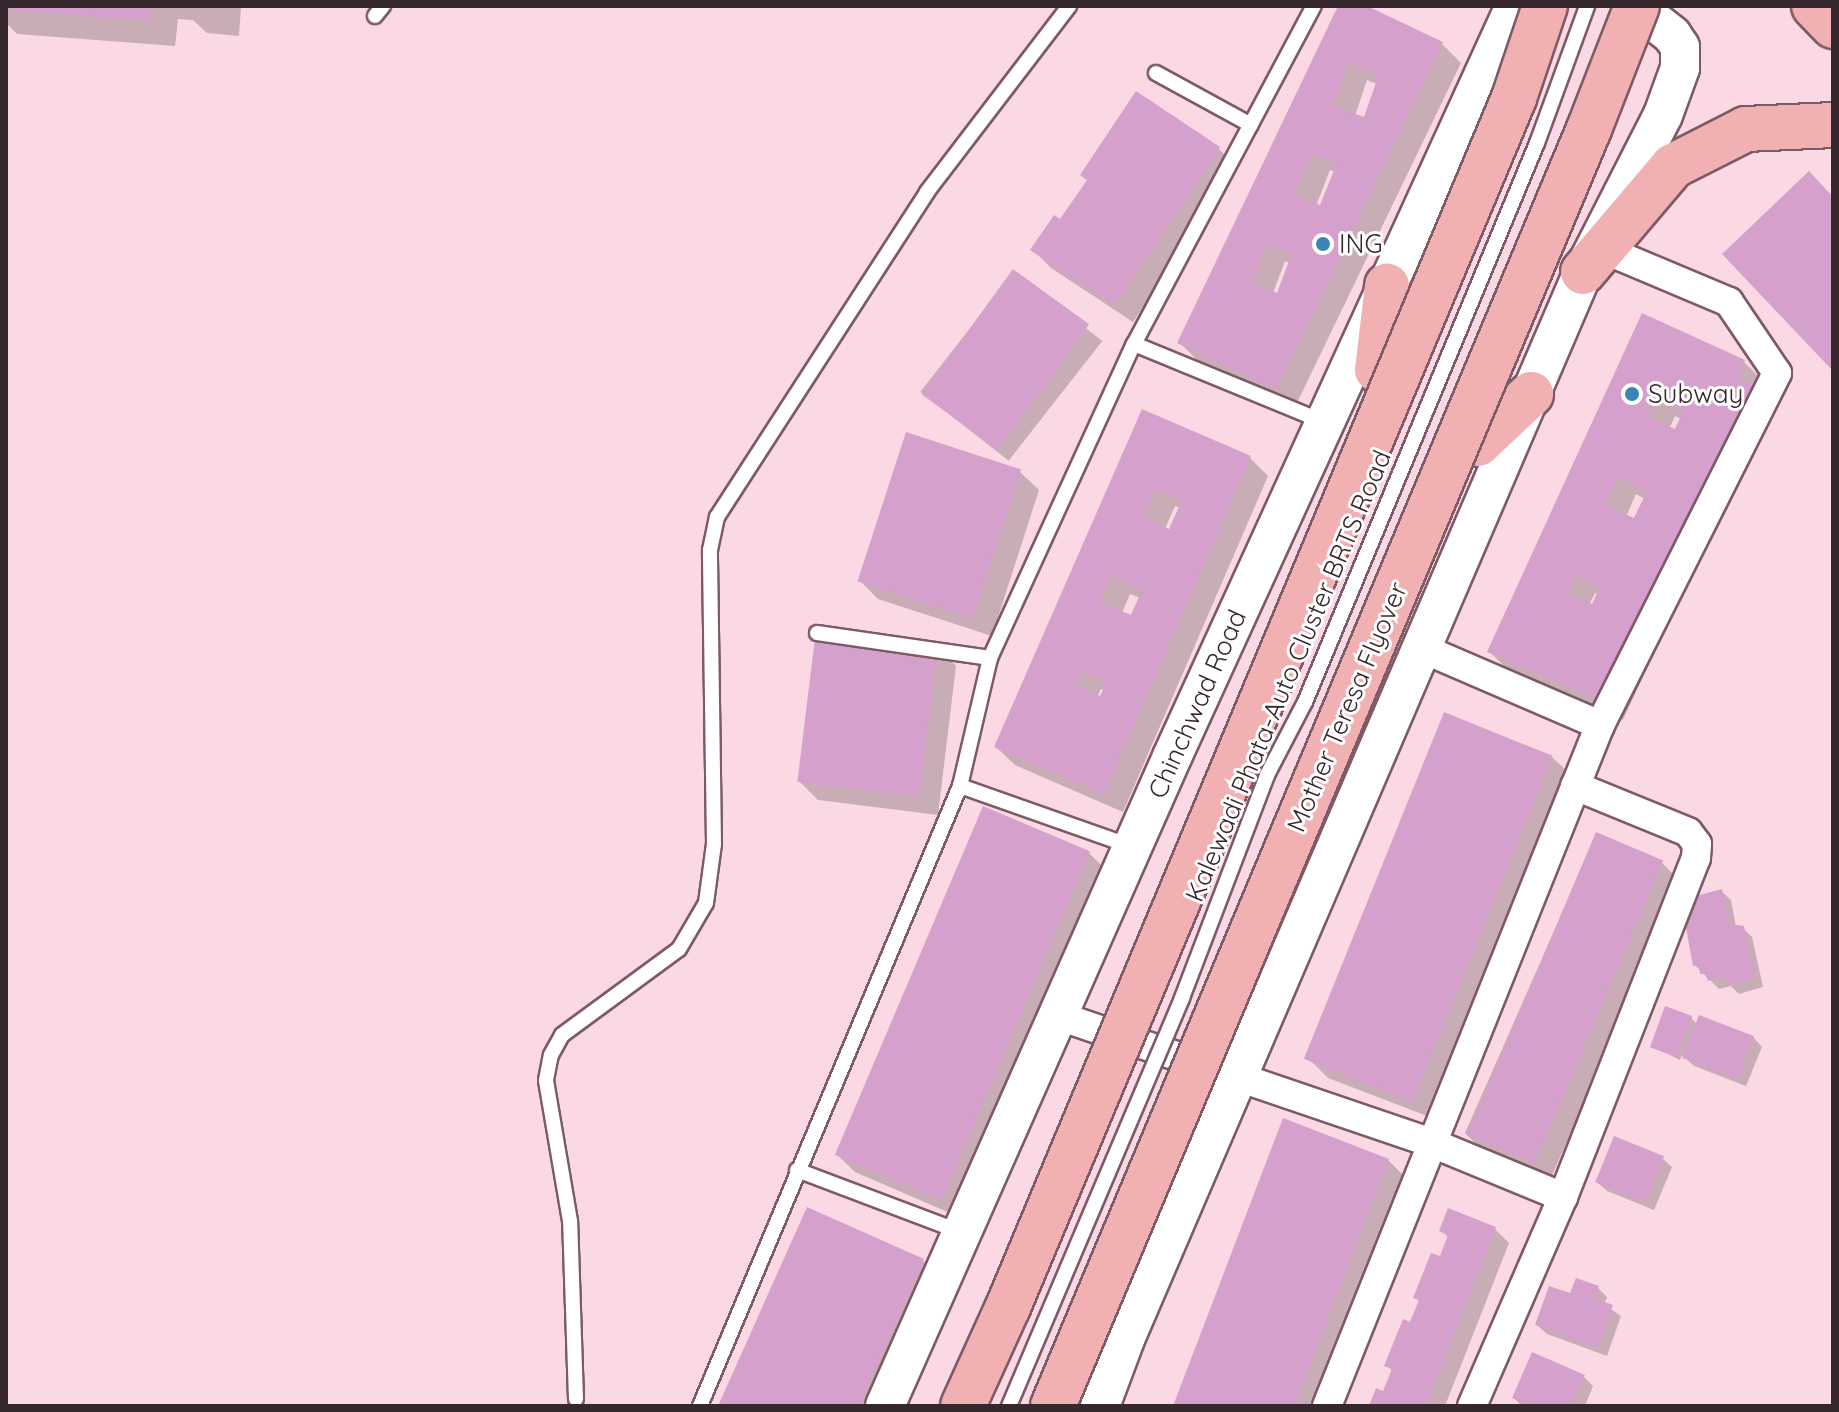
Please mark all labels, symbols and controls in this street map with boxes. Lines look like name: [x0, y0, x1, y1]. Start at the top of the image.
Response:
place label: ING: [1339, 228, 1382, 260]
marker: ING: [1314, 235, 1332, 253]
place label: Subway: [1648, 378, 1743, 410]
marker: Subway: [1623, 385, 1641, 403]
street label: Kalewadi Phata-Auto Cluster BRTS Road: [1178, 446, 1398, 906]
street label: Mother Teresa Flyover: [1280, 578, 1414, 836]
street label: Chinchwad Road: [1141, 605, 1253, 803]

